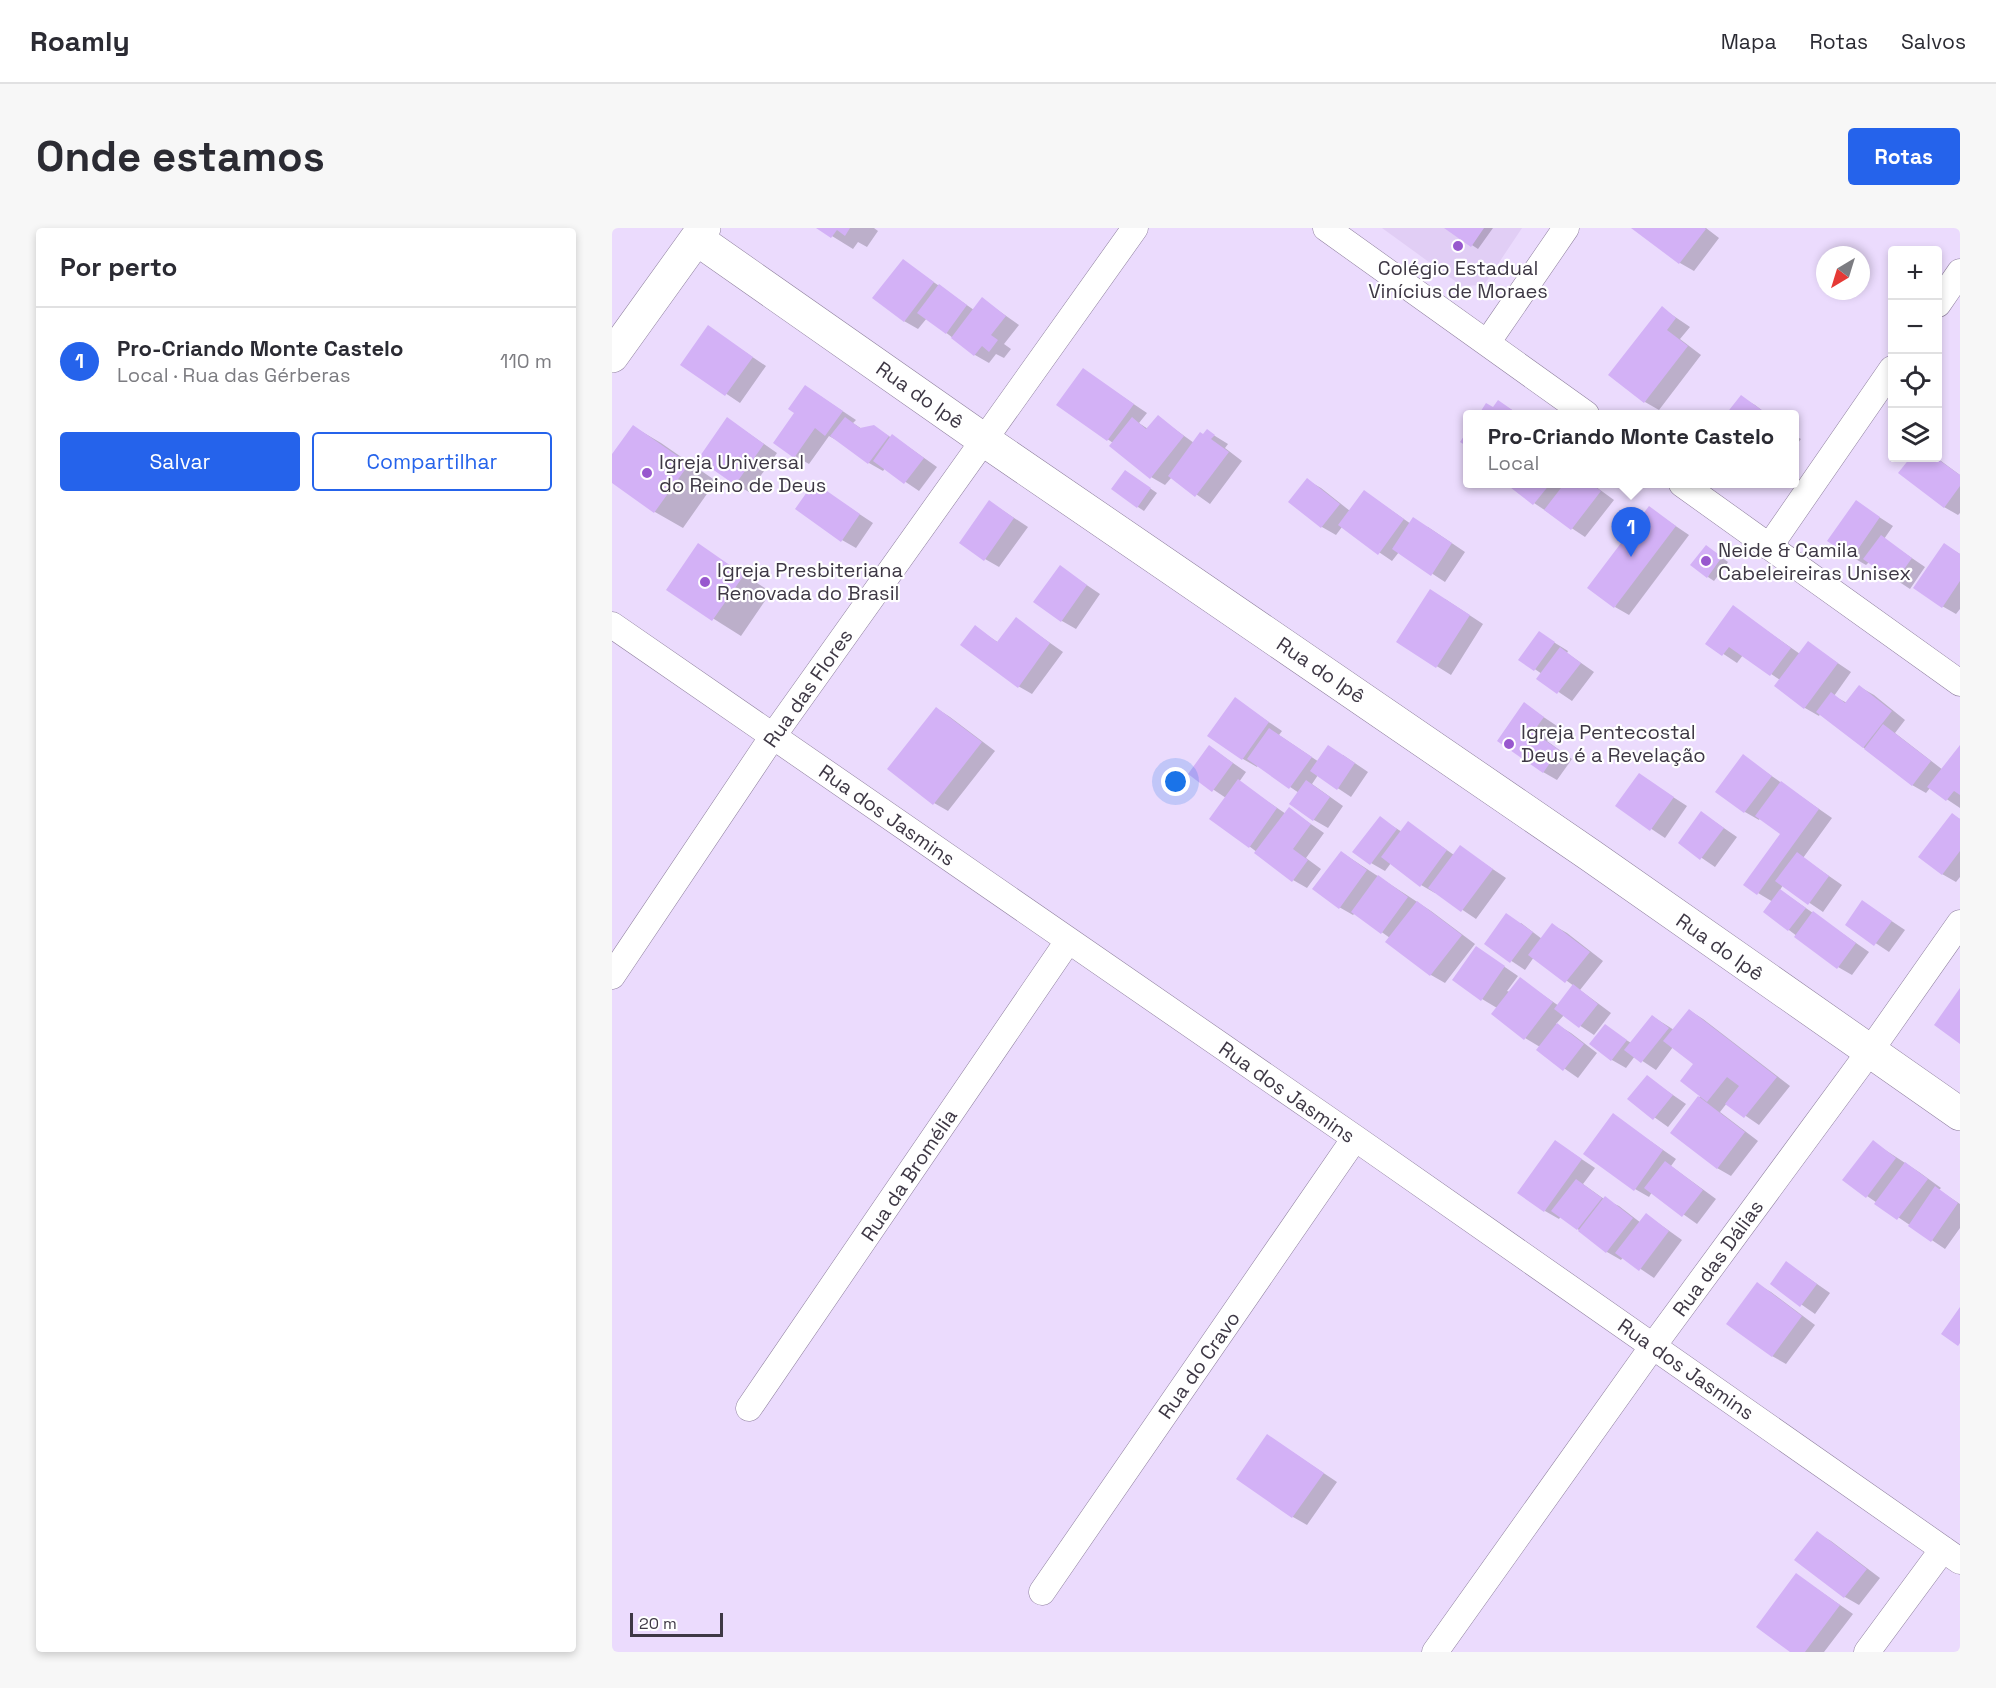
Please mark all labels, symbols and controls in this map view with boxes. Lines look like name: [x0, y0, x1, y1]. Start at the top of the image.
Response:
text: Roamly: [30, 23, 130, 59]
text: Mapa: [1721, 28, 1776, 55]
text: Rotas: [1809, 28, 1868, 55]
text: Salvos: [1901, 28, 1966, 55]
button: Rotas: [1848, 128, 1960, 185]
text: Onde estamos: [36, 130, 325, 183]
marker: Colégio Estadual Vinícius de Moraes: [1451, 239, 1465, 253]
north arrow: [1816, 246, 1870, 300]
map controls: [1888, 246, 1942, 462]
button: +: [1888, 246, 1942, 300]
text: Por perto: [60, 250, 177, 284]
place label: Colégio Estadual Vinícius de Moraes: [1368, 255, 1548, 304]
button: −: [1888, 300, 1942, 354]
text: Pro-Criando Monte Castelo: [117, 334, 403, 362]
text: 1: [75, 348, 84, 374]
text: 110 m: [500, 348, 552, 374]
button: locate: [1888, 354, 1942, 408]
street label: Rua do Ipê: [871, 355, 969, 435]
text: Local · Rua das Gérberas: [117, 362, 351, 388]
button: layers: [1888, 408, 1942, 462]
popup: [1463, 410, 1799, 488]
text: Pro-Criando Monte Castelo: [1488, 422, 1774, 450]
button: Salvar: [60, 432, 300, 491]
button: Compartilhar: [312, 432, 552, 491]
place label: Igreja Universal do Reino de Deus: [659, 449, 826, 498]
text: Local: [1488, 450, 1539, 476]
marker: Igreja Universal do Reino de Deus: [640, 466, 654, 480]
pin: 1: [1612, 508, 1650, 557]
place label: Neide & Camila Cabeleireiras Unisex: [1718, 537, 1911, 586]
marker: Neide & Camila Cabeleireiras Unisex: [1699, 554, 1713, 568]
place label: Igreja Presbiteriana Renovada do Brasil: [717, 557, 903, 606]
marker: Igreja Presbiteriana Renovada do Brasil: [698, 575, 712, 589]
street label: Rua das Flores: [757, 624, 859, 752]
street label: Rua do Ipê: [1272, 631, 1370, 709]
place label: Igreja Pentecostal Deus é a Revelação: [1521, 719, 1706, 768]
marker: Igreja Pentecostal Deus é a Revelação: [1502, 737, 1516, 751]
street label: Rua dos Jasmins: [814, 758, 960, 872]
your location: [1161, 767, 1190, 796]
street label: Rua do Ipê: [1671, 907, 1769, 987]
street label: Rua dos Jasmins: [1214, 1035, 1360, 1149]
street label: Rua da Bromélia: [855, 1104, 963, 1246]
street label: Rua das Dálias: [1667, 1195, 1769, 1321]
street label: Rua do Cravo: [1152, 1306, 1246, 1424]
street label: Rua dos Jasmins: [1613, 1312, 1759, 1426]
scale bar: [630, 1610, 723, 1638]
text: 20 m: [639, 1613, 677, 1634]

